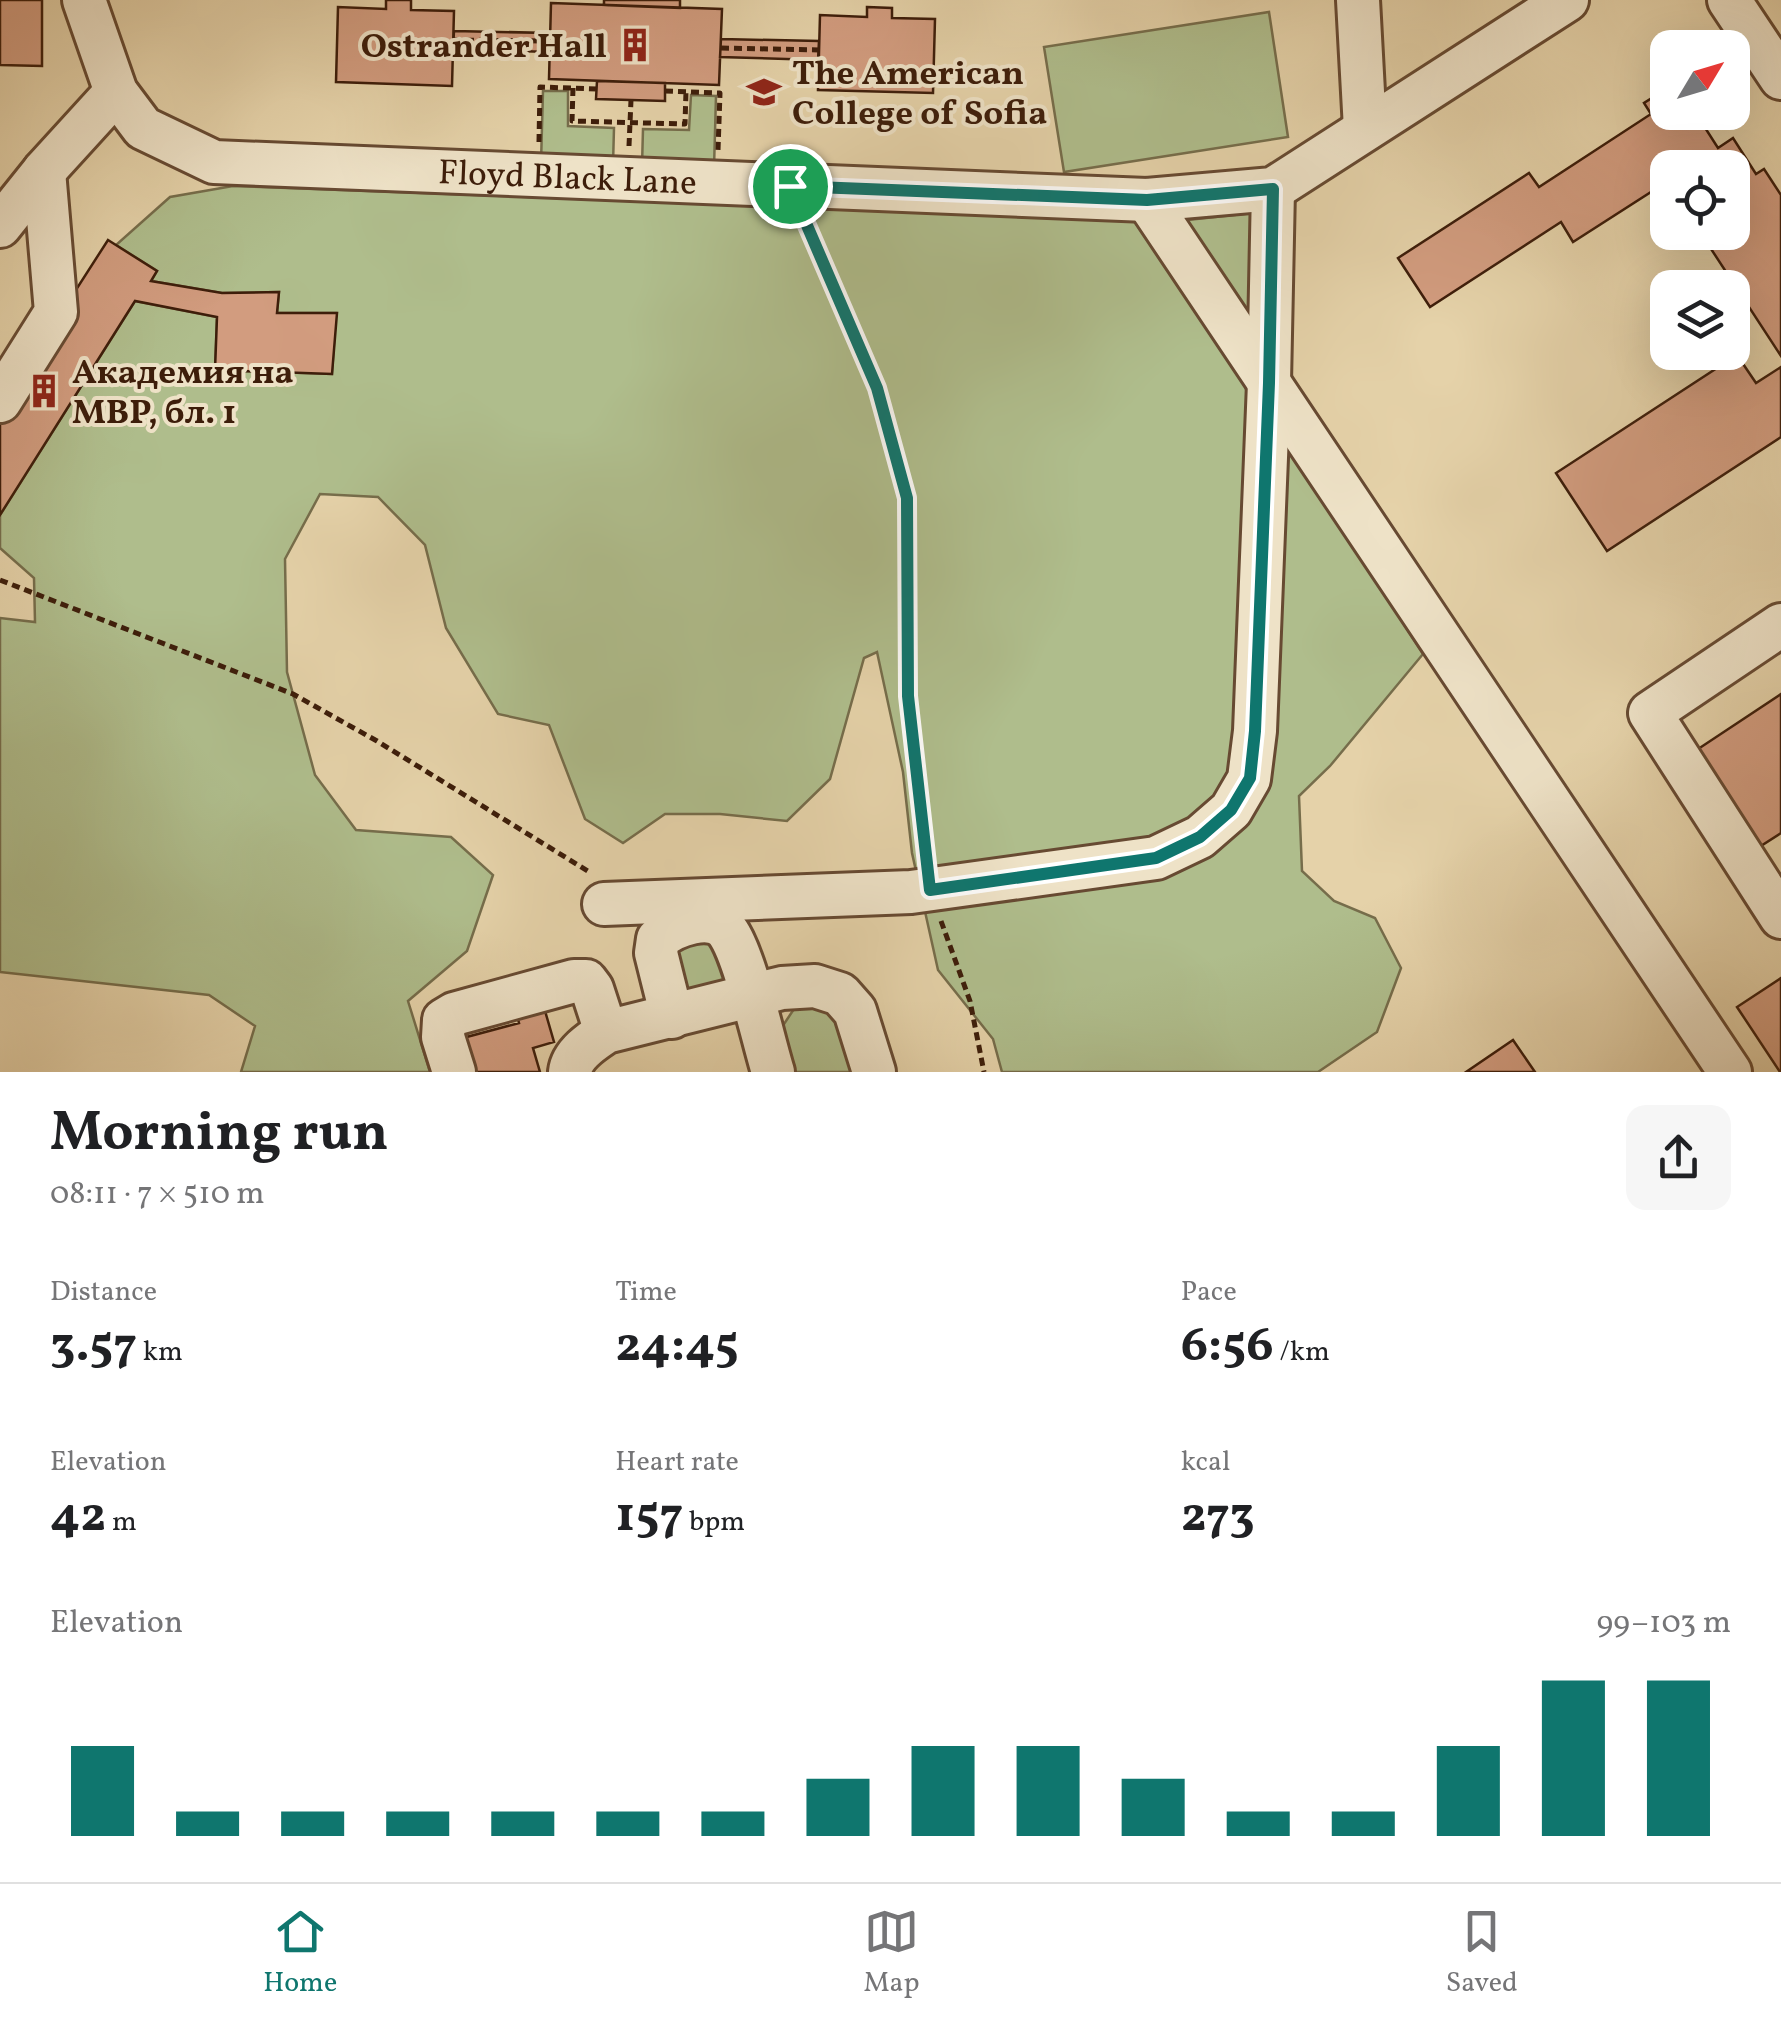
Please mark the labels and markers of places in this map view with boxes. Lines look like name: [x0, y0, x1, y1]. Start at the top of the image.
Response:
place label: Ostrander Hall: [361, 24, 607, 72]
building icon: Ostrander Hall: [616, 26, 654, 64]
place label: The American College of Sofia: [792, 51, 1047, 139]
school or university icon: The American College of Sofia: [745, 73, 783, 111]
pin: [748, 144, 833, 229]
place label: Академия на МВР, бл. 1: [72, 350, 294, 438]
building icon: Академия на МВР, бл. 1: [25, 372, 63, 410]

